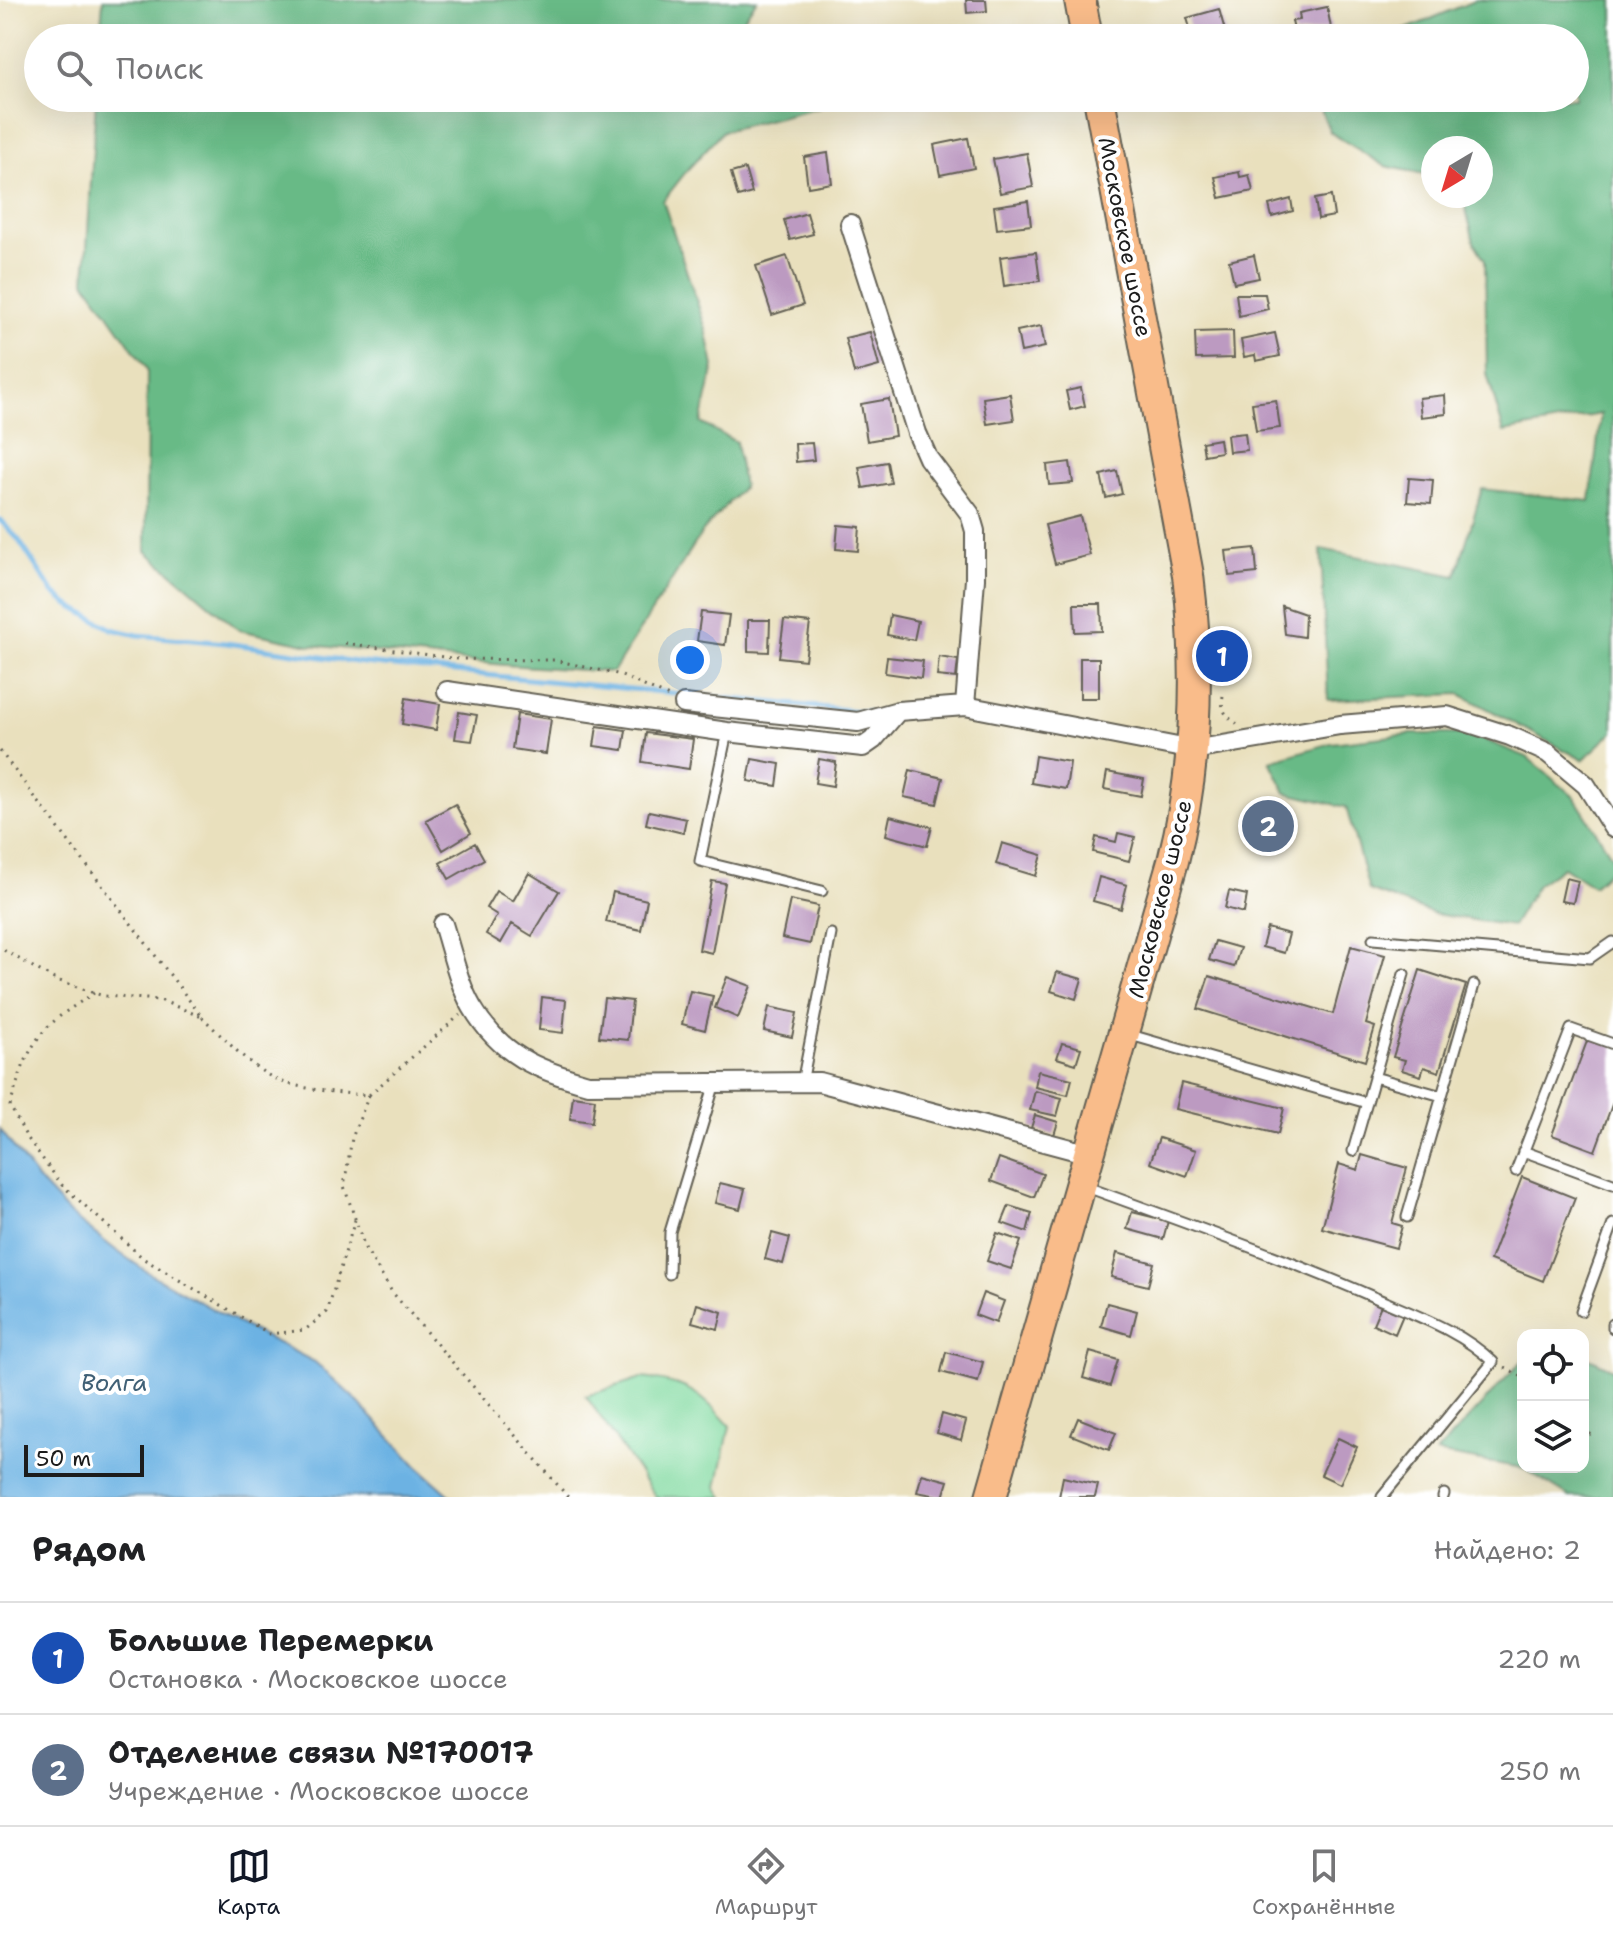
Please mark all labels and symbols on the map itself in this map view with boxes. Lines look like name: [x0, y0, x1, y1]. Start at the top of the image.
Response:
street label: Московское шоссе: [1091, 135, 1159, 339]
north arrow: [1421, 136, 1493, 208]
pin: 1: [1196, 626, 1248, 686]
your location: [670, 640, 710, 680]
pin: 2: [1242, 796, 1294, 856]
street label: Московское шоссе: [1121, 797, 1199, 1001]
water label: Волга: [81, 1367, 147, 1399]
scale bar: [24, 1441, 144, 1477]

